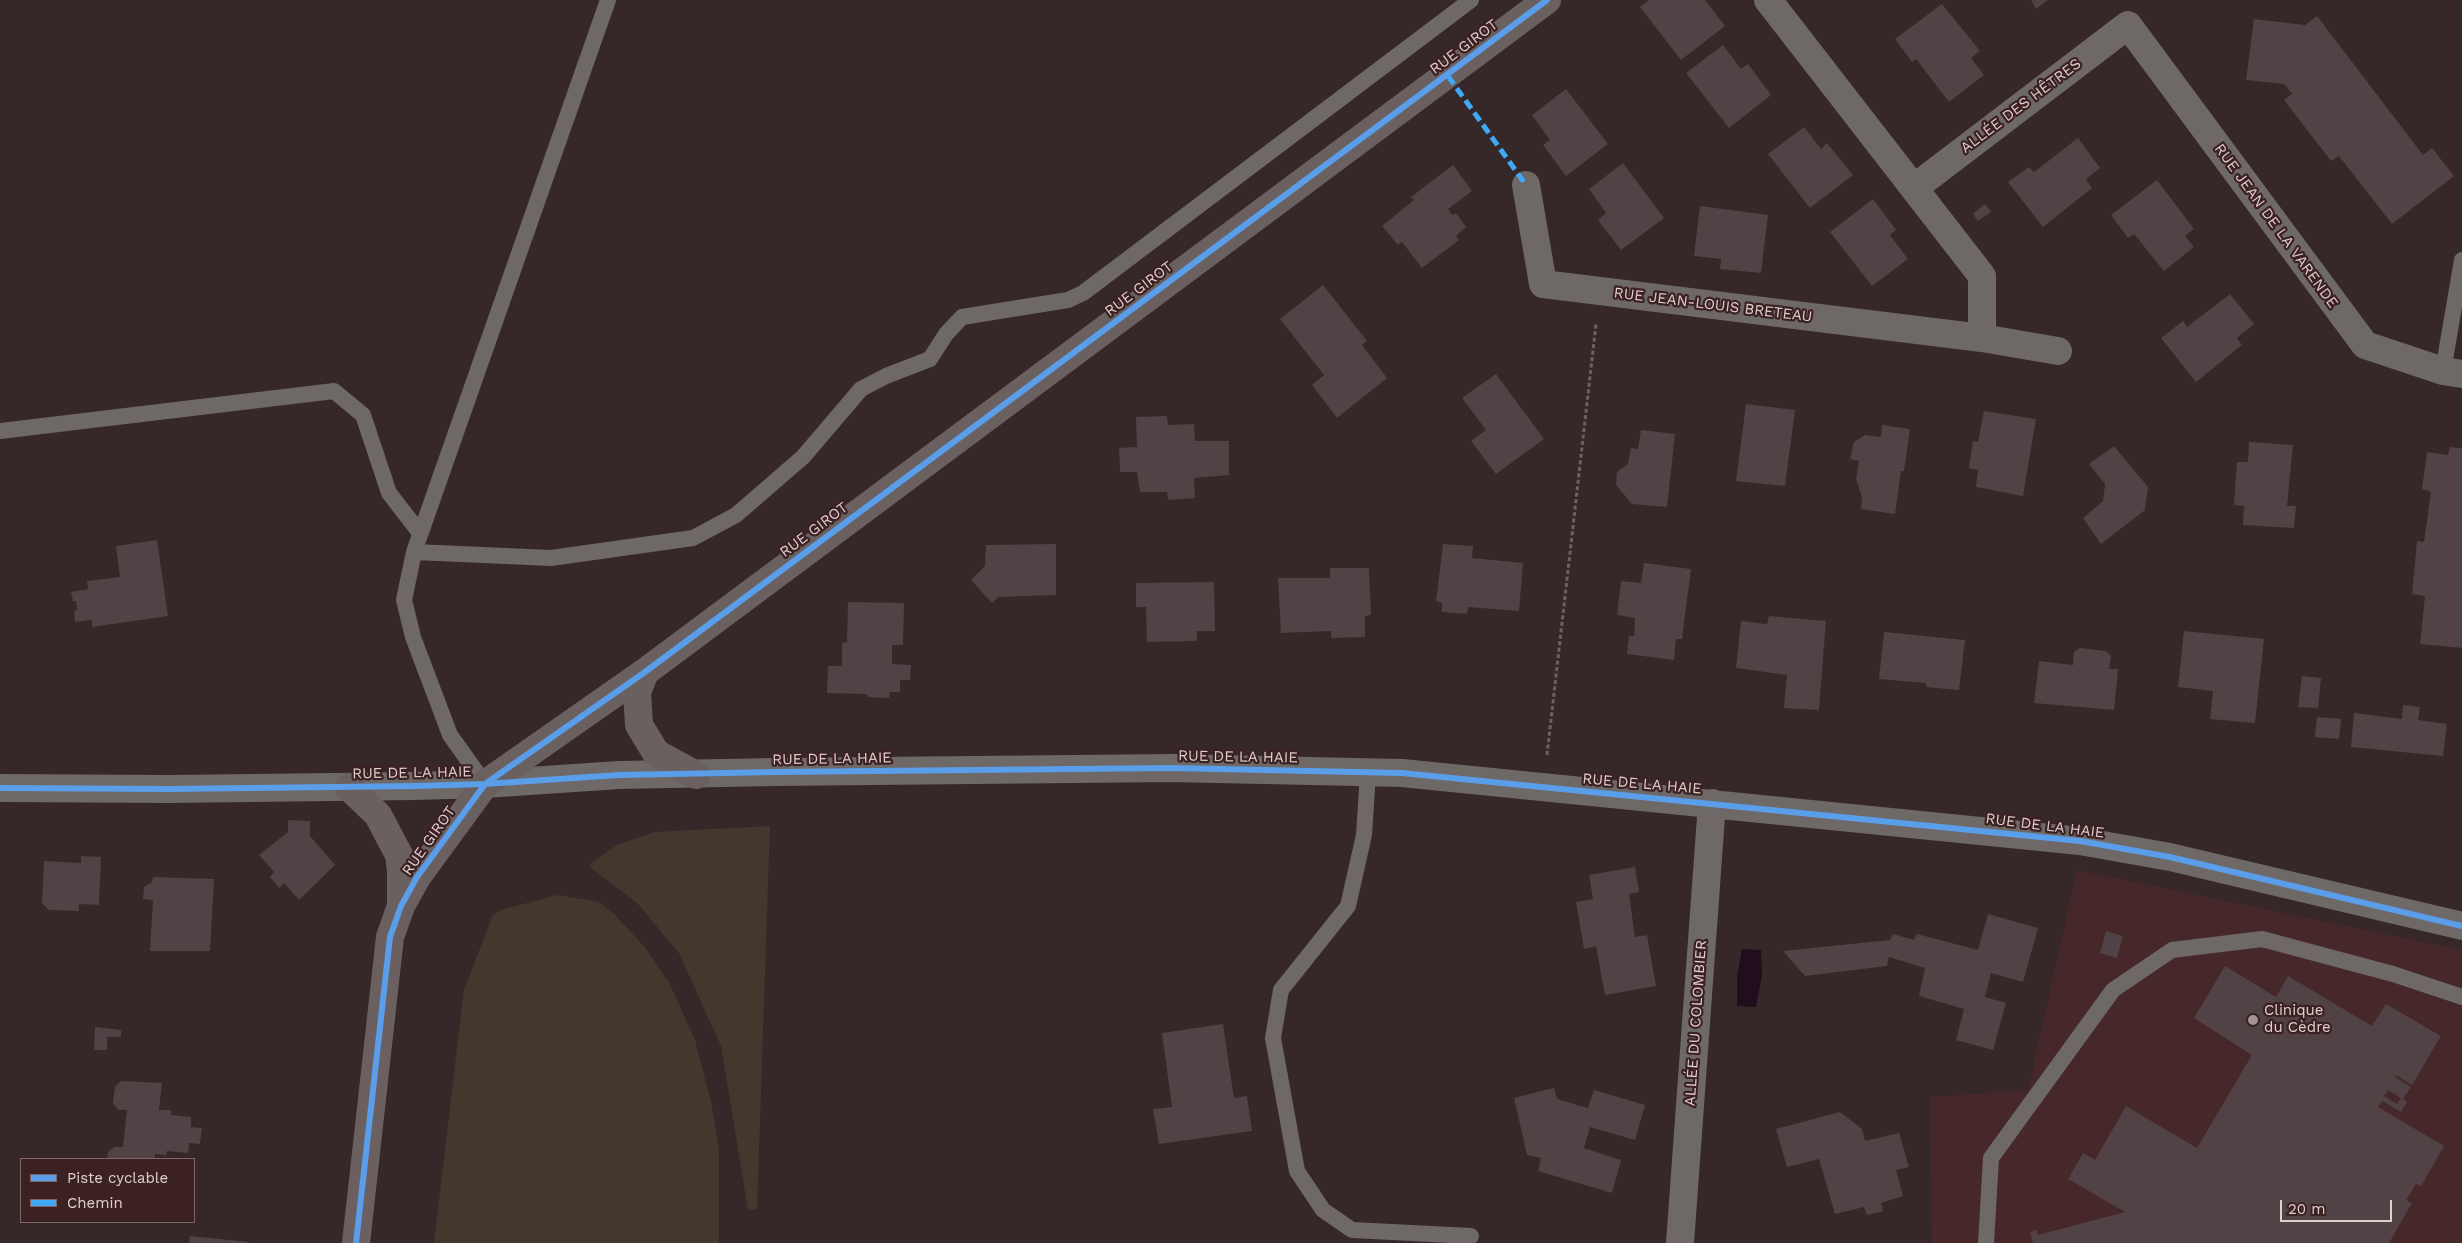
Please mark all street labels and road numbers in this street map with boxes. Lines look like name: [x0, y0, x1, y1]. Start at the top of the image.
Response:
street label: RUE GIROT: [1426, 16, 1502, 78]
street label: ALLÉE DES HÊTRES: [1957, 55, 2085, 157]
street label: RUE JEAN DE LA VARENDE: [2210, 140, 2342, 312]
street label: RUE GIROT: [1101, 258, 1177, 320]
street label: RUE JEAN-LOUIS BRETEAU: [1613, 284, 1813, 326]
street label: RUE GIROT: [776, 499, 852, 561]
street label: RUE DE LA HAIE: [1178, 747, 1298, 767]
street label: RUE DE LA HAIE: [772, 749, 892, 769]
street label: RUE DE LA HAIE: [352, 763, 472, 783]
street label: RUE DE LA HAIE: [1582, 770, 1702, 798]
street label: RUE GIROT: [399, 803, 459, 879]
street label: RUE DE LA HAIE: [1985, 810, 2105, 842]
street label: ALLÉE DU COLOMBIER: [1681, 939, 1711, 1107]

